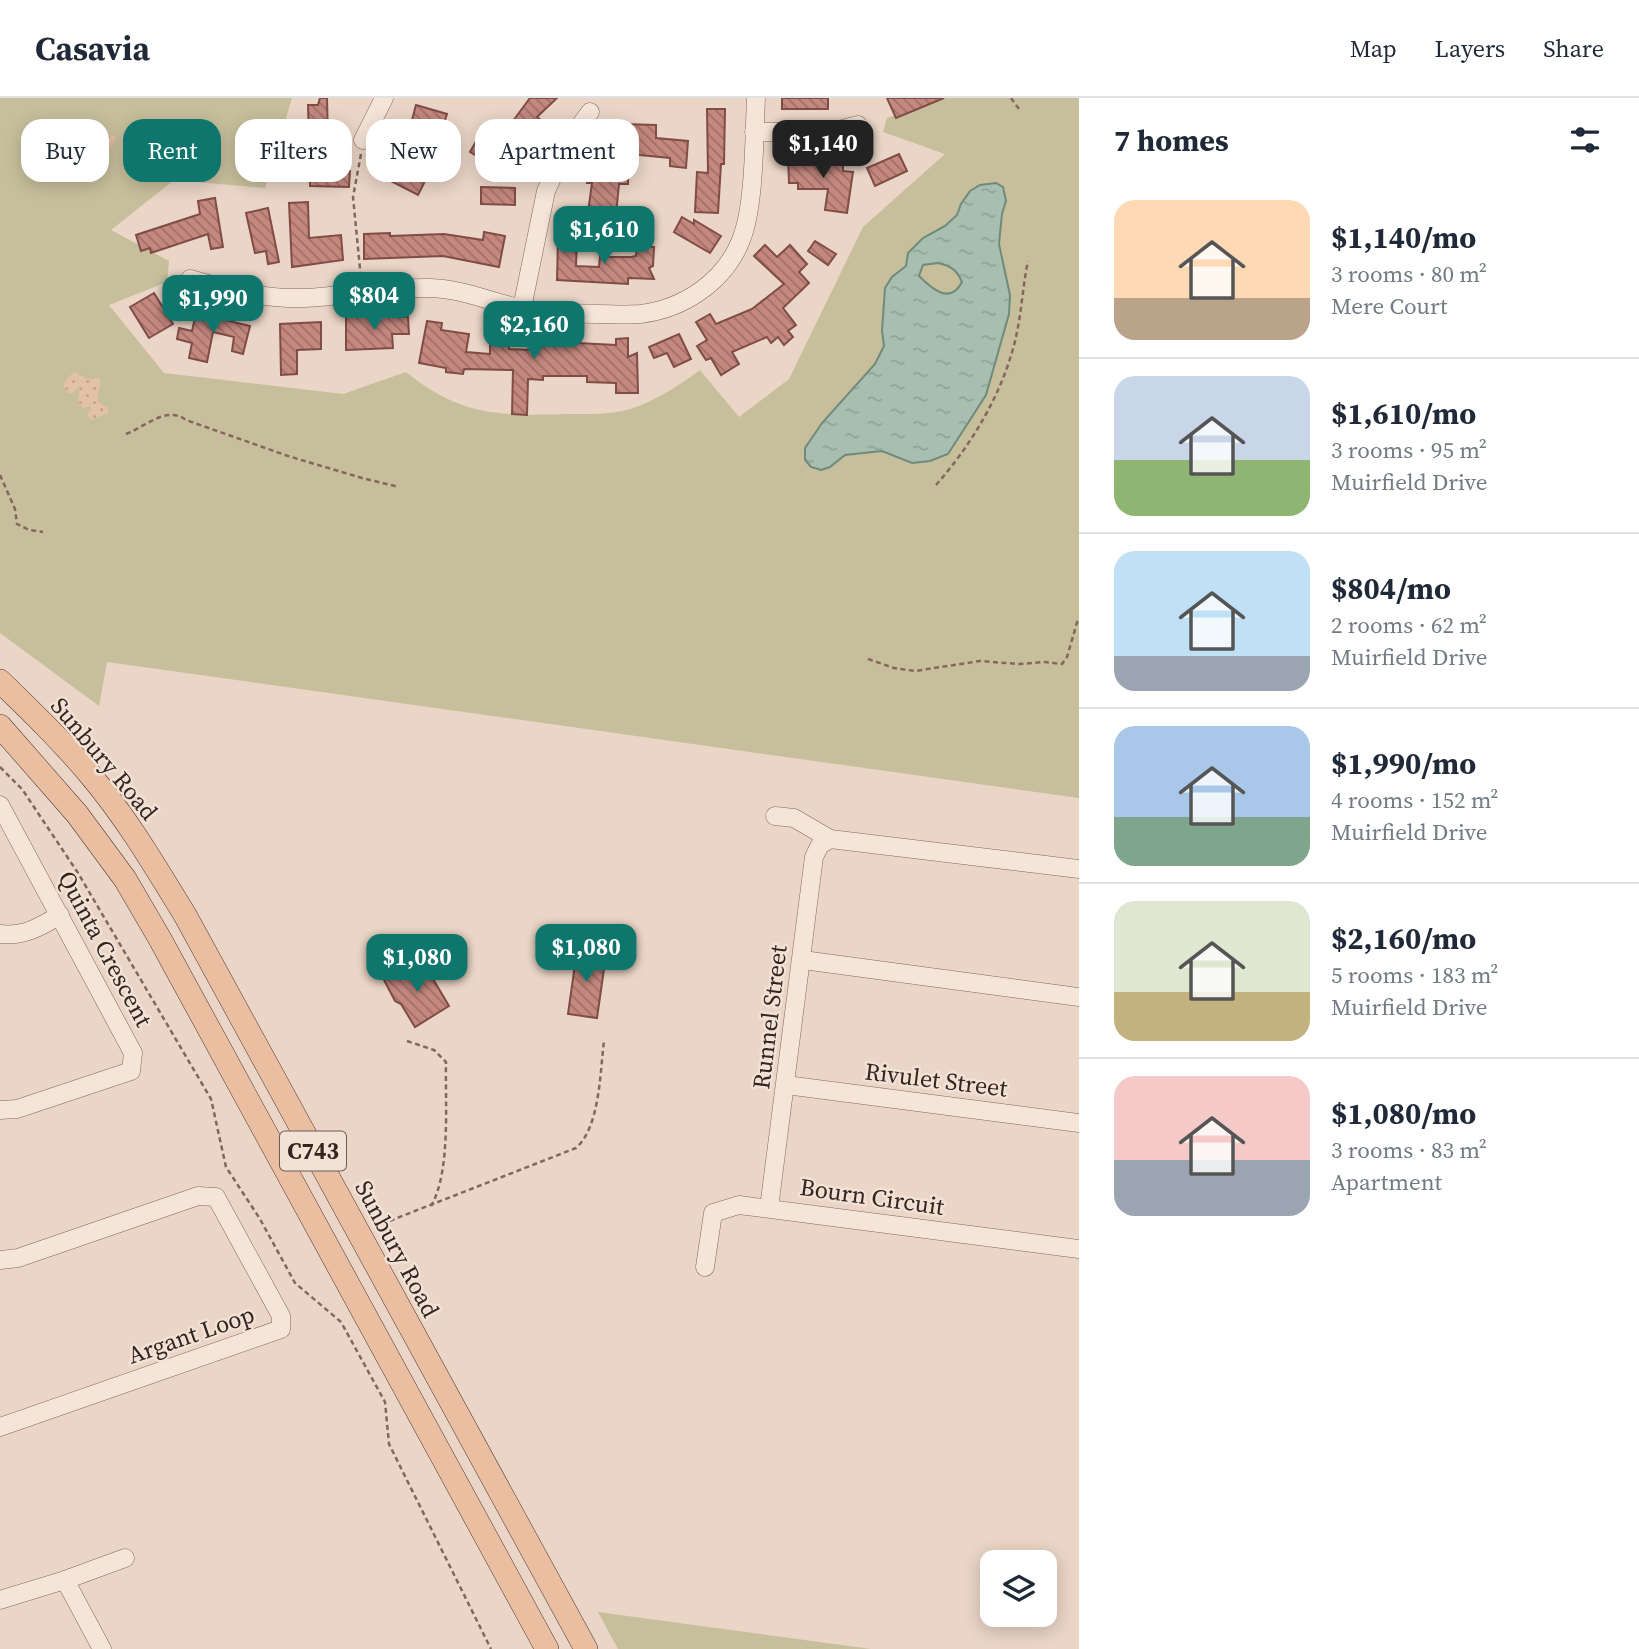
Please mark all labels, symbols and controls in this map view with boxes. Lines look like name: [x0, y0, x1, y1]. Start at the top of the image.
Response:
text: Casavia: [35, 26, 150, 71]
text: Map: [1350, 32, 1397, 65]
text: Layers: [1435, 32, 1505, 65]
text: Share: [1543, 32, 1604, 65]
chip: Buy: [21, 119, 109, 182]
chip: Rent: [123, 119, 221, 182]
chip: Filters: [235, 119, 352, 182]
chip: New: [366, 119, 461, 182]
chip: Apartment: [475, 119, 639, 182]
pin: $1,140: [766, 120, 880, 180]
text: 7 homes: [1114, 120, 1229, 161]
icon: filters: [1566, 121, 1604, 159]
text: $1,140: [788, 127, 858, 159]
pin: $1,610: [547, 206, 661, 266]
text: $1,610: [569, 213, 639, 245]
text: $1,140/mo: [1331, 217, 1476, 258]
icon: home: [1170, 228, 1254, 312]
text: 3 rooms · 80 m²: [1331, 258, 1487, 290]
pin: $804: [333, 272, 415, 332]
pin: $1,990: [156, 275, 270, 335]
text: $804: [349, 279, 399, 311]
text: $1,990: [178, 282, 248, 314]
text: Mere Court: [1331, 290, 1448, 322]
pin: $2,160: [477, 302, 591, 361]
text: $2,160: [499, 308, 569, 340]
text: $1,610/mo: [1331, 393, 1476, 434]
icon: home: [1170, 404, 1254, 488]
text: 3 rooms · 95 m²: [1331, 434, 1487, 466]
text: Muirfield Drive: [1331, 466, 1487, 498]
text: $804/mo: [1331, 568, 1451, 609]
icon: home: [1170, 579, 1254, 663]
text: 2 rooms · 62 m²: [1331, 609, 1487, 641]
text: Muirfield Drive: [1331, 641, 1487, 673]
street label: Sunbury Road: [43, 690, 166, 827]
text: $1,990/mo: [1331, 743, 1476, 784]
icon: home: [1170, 754, 1254, 838]
text: 4 rooms · 152 m²: [1331, 784, 1498, 816]
text: Muirfield Drive: [1331, 816, 1487, 848]
street label: Quinta Crescent: [50, 865, 160, 1033]
text: $2,160/mo: [1331, 918, 1476, 959]
pin: $1,080: [529, 924, 643, 984]
icon: home: [1170, 929, 1254, 1013]
text: $1,080: [551, 931, 621, 963]
pin: $1,080: [360, 934, 474, 994]
text: $1,080: [382, 941, 452, 973]
street label: Runnel Street: [744, 943, 795, 1091]
text: 5 rooms · 183 m²: [1331, 959, 1498, 991]
text: Muirfield Drive: [1331, 991, 1487, 1023]
street label: Rivulet Street: [863, 1054, 1009, 1105]
text: $1,080/mo: [1331, 1093, 1476, 1134]
icon: home: [1170, 1104, 1254, 1188]
road number: C743: [280, 1132, 346, 1170]
text: 3 rooms · 83 m²: [1331, 1134, 1487, 1166]
text: Apartment: [1331, 1166, 1442, 1198]
street label: Bourn Circuit: [798, 1170, 946, 1223]
street label: Sunbury Road: [347, 1174, 448, 1323]
street label: Argant Loop: [123, 1297, 259, 1372]
map controls: [980, 1550, 1057, 1627]
button: layers: [980, 1550, 1057, 1627]

